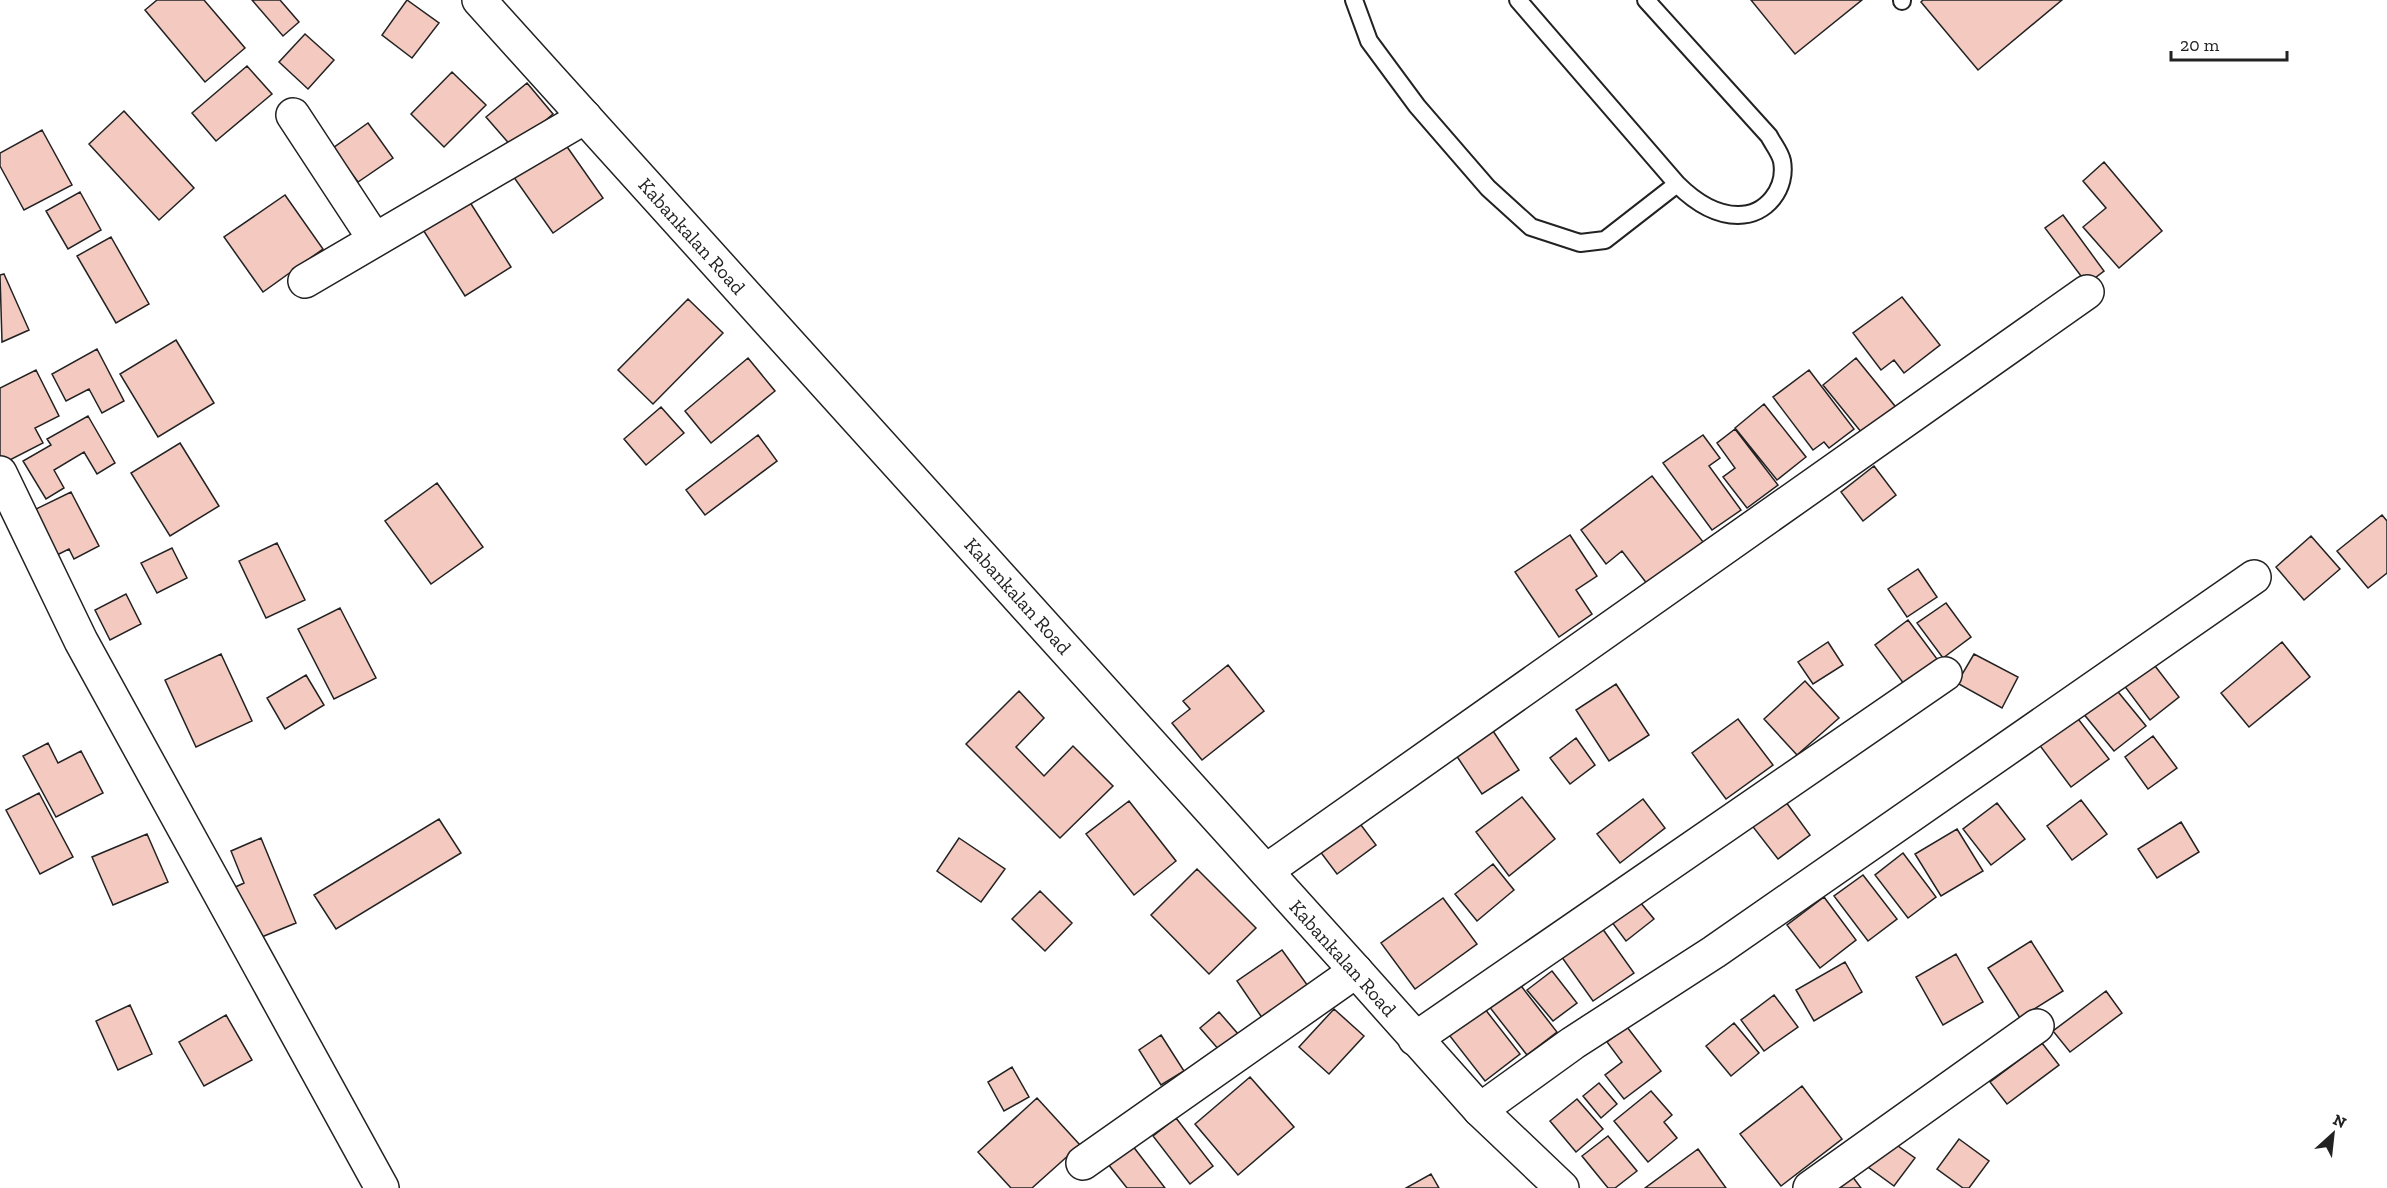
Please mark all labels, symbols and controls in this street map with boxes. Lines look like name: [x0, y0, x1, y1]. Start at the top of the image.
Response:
scale bar: [2171, 24, 2286, 62]
text: 20 m: [2180, 34, 2220, 56]
street label: Kabankalan Road: [633, 173, 751, 299]
street label: Kabankalan Road: [959, 533, 1077, 659]
street label: Kabankalan Road: [1284, 895, 1402, 1021]
north arrow: [2303, 1104, 2363, 1164]
text: N: [2330, 1110, 2349, 1132]

